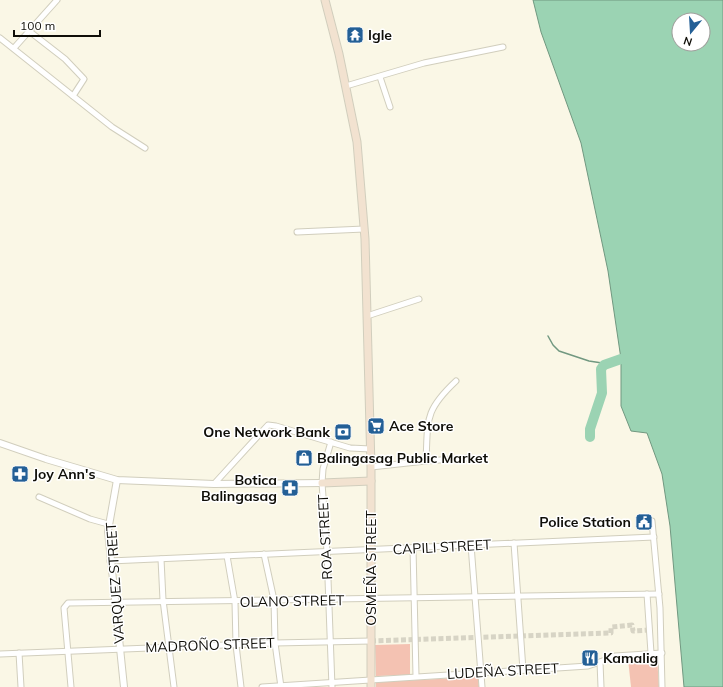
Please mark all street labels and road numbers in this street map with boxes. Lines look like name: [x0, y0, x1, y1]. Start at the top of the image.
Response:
street label: ROA STREET: [314, 493, 336, 580]
street label: OSMEÑA STREET: [362, 510, 380, 626]
street label: VARQUEZ STREET: [102, 521, 128, 644]
street label: CAPILI STREET: [392, 535, 492, 559]
street label: OLANO STREET: [239, 591, 345, 611]
street label: MADROÑO STREET: [145, 634, 276, 656]
street label: LUDEÑA STREET: [447, 659, 560, 683]

